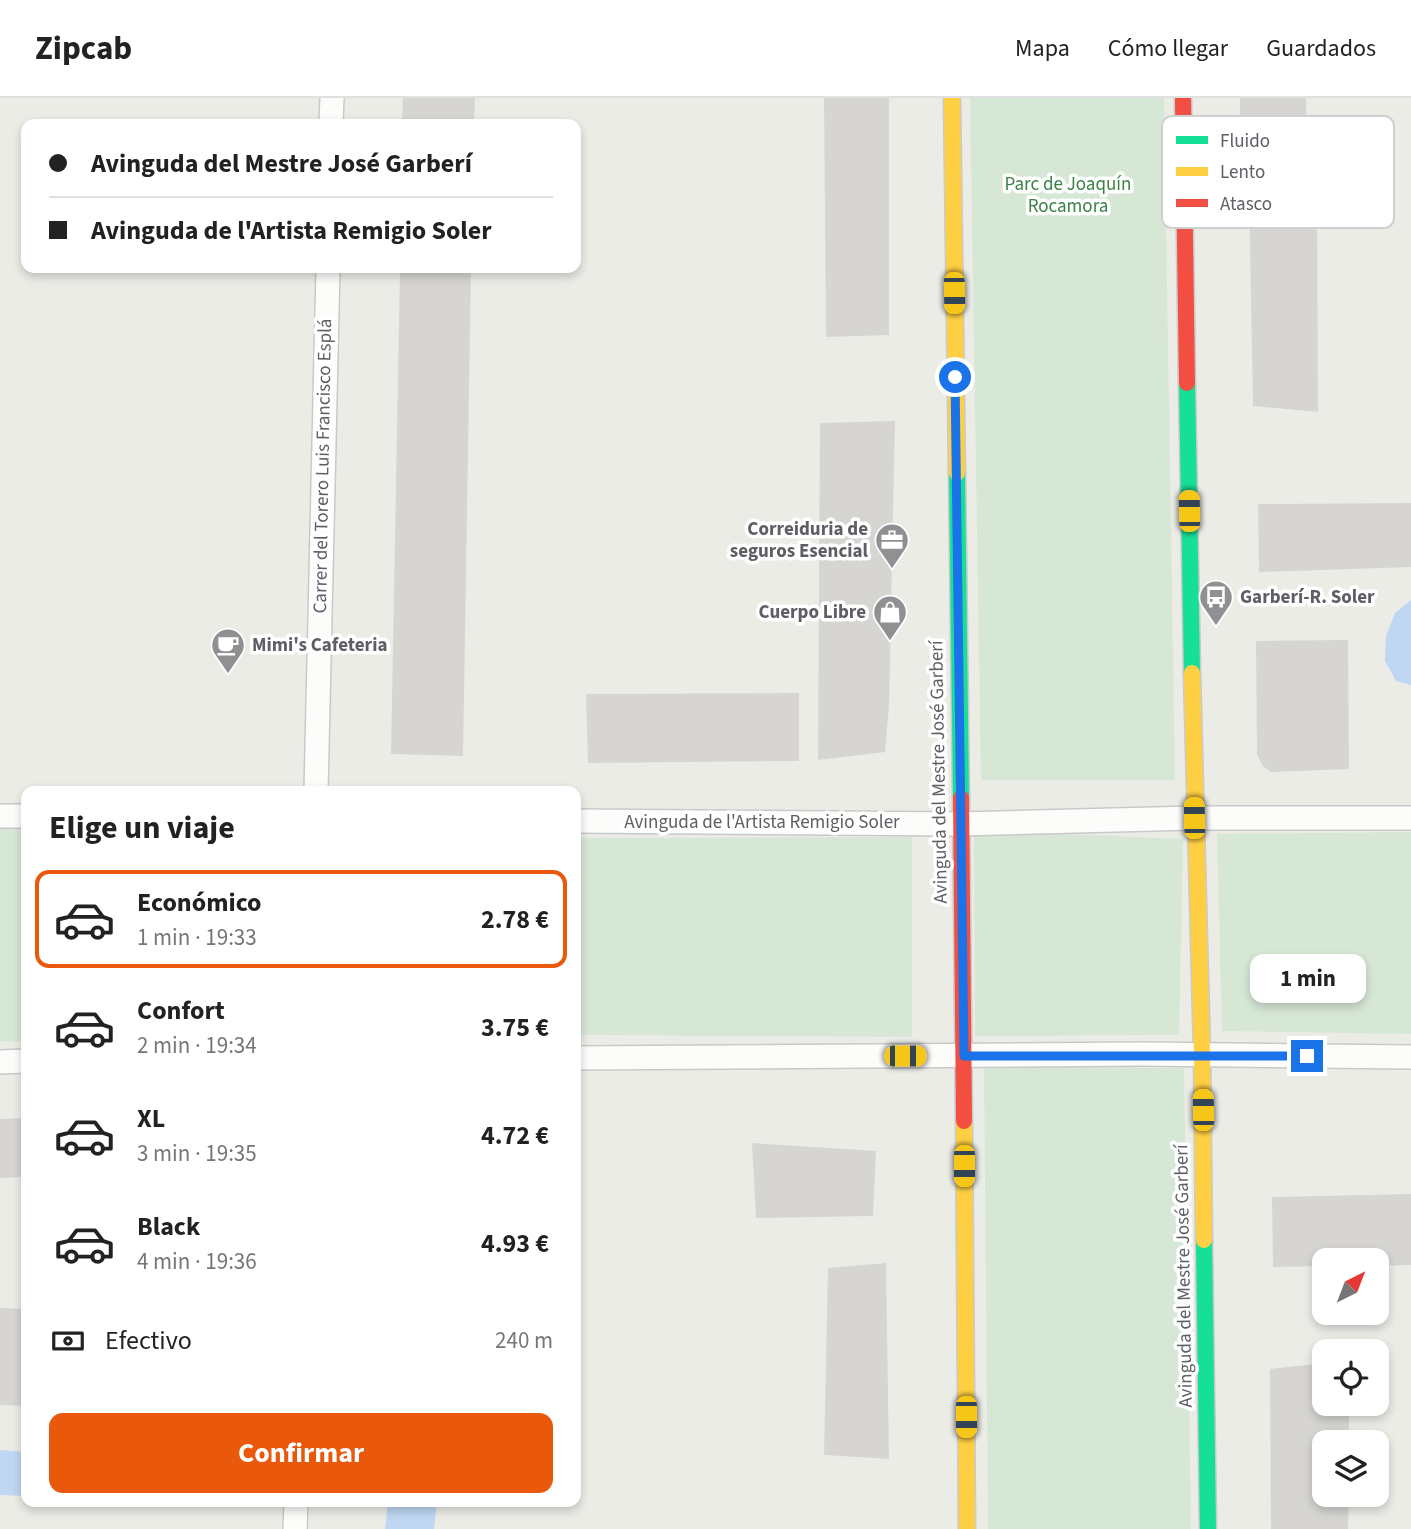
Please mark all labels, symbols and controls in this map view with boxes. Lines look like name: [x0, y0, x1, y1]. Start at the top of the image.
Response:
text: Zipcab: [35, 25, 132, 72]
text: Mapa: [1015, 31, 1070, 66]
text: Cómo llegar: [1108, 31, 1228, 66]
text: Guardados: [1266, 31, 1376, 66]
legend: [1162, 116, 1394, 228]
text: Fluido: [1220, 128, 1270, 155]
text: Avinguda del Mestre José Garberí: [91, 145, 472, 182]
text: Lento: [1220, 159, 1265, 186]
park label: Parc de Joaquín Rocamora: [1005, 171, 1131, 220]
text: Atasco: [1220, 191, 1272, 218]
text: Avinguda de l'Artista Remigio Soler: [91, 212, 492, 249]
car: [944, 272, 965, 314]
street label: Carrer del Torero Luis Francisco Esplá: [307, 318, 339, 614]
route start: [939, 361, 971, 393]
car: [1179, 490, 1200, 532]
place label: Correiduria de seguros Esencial: [730, 516, 869, 565]
office icon: Correiduria de seguros Esencial: [873, 521, 911, 570]
bus stop icon: Garberí-R. Soler: [1197, 578, 1235, 627]
place label: Garberí-R. Soler: [1240, 584, 1375, 611]
shop icon: Cuerpo Libre: [871, 593, 909, 642]
place label: Cuerpo Libre: [759, 599, 866, 626]
cafe icon: Mimi's Cafeteria: [209, 626, 247, 675]
place label: Mimi's Cafeteria: [252, 632, 387, 659]
street label: Avinguda del Mestre José Garberí: [923, 639, 955, 904]
car: [1184, 797, 1205, 839]
text: Elige un viaje: [49, 805, 235, 851]
street label: Avinguda de l'Artista Remigio Soler: [624, 809, 900, 836]
text: Económico: [137, 884, 262, 921]
icon: car: [53, 888, 116, 951]
text: 2.78 €: [481, 901, 549, 938]
text: 1 min · 19:33: [137, 921, 257, 954]
callout: 1 min: [1249, 954, 1365, 1004]
text: 1 min: [1280, 962, 1336, 995]
text: Confort: [137, 992, 225, 1029]
icon: car: [53, 996, 116, 1059]
text: 3.75 €: [481, 1009, 549, 1046]
text: 2 min · 19:34: [137, 1029, 257, 1062]
route end: [1291, 1040, 1323, 1072]
car: [885, 1046, 927, 1067]
car: [1193, 1089, 1214, 1131]
text: XL: [137, 1100, 165, 1137]
icon: car: [53, 1104, 116, 1167]
text: 4.72 €: [481, 1117, 549, 1154]
text: 3 min · 19:35: [137, 1137, 257, 1170]
street label: Avinguda del Mestre José Garberí: [1168, 1143, 1200, 1408]
car: [954, 1145, 975, 1187]
text: Black: [137, 1208, 200, 1245]
icon: car: [53, 1212, 116, 1275]
text: 4.93 €: [481, 1225, 549, 1262]
text: 4 min · 19:36: [137, 1245, 257, 1278]
north arrow: [1312, 1248, 1390, 1325]
map controls: [1312, 1248, 1389, 1507]
icon: cash: [49, 1322, 87, 1360]
text: Efectivo: [105, 1322, 192, 1359]
text: 240 m: [495, 1324, 553, 1357]
button: locate: [1312, 1339, 1389, 1416]
car: [956, 1396, 977, 1438]
button: Confirmar: [49, 1413, 553, 1493]
button: layers: [1312, 1430, 1389, 1507]

